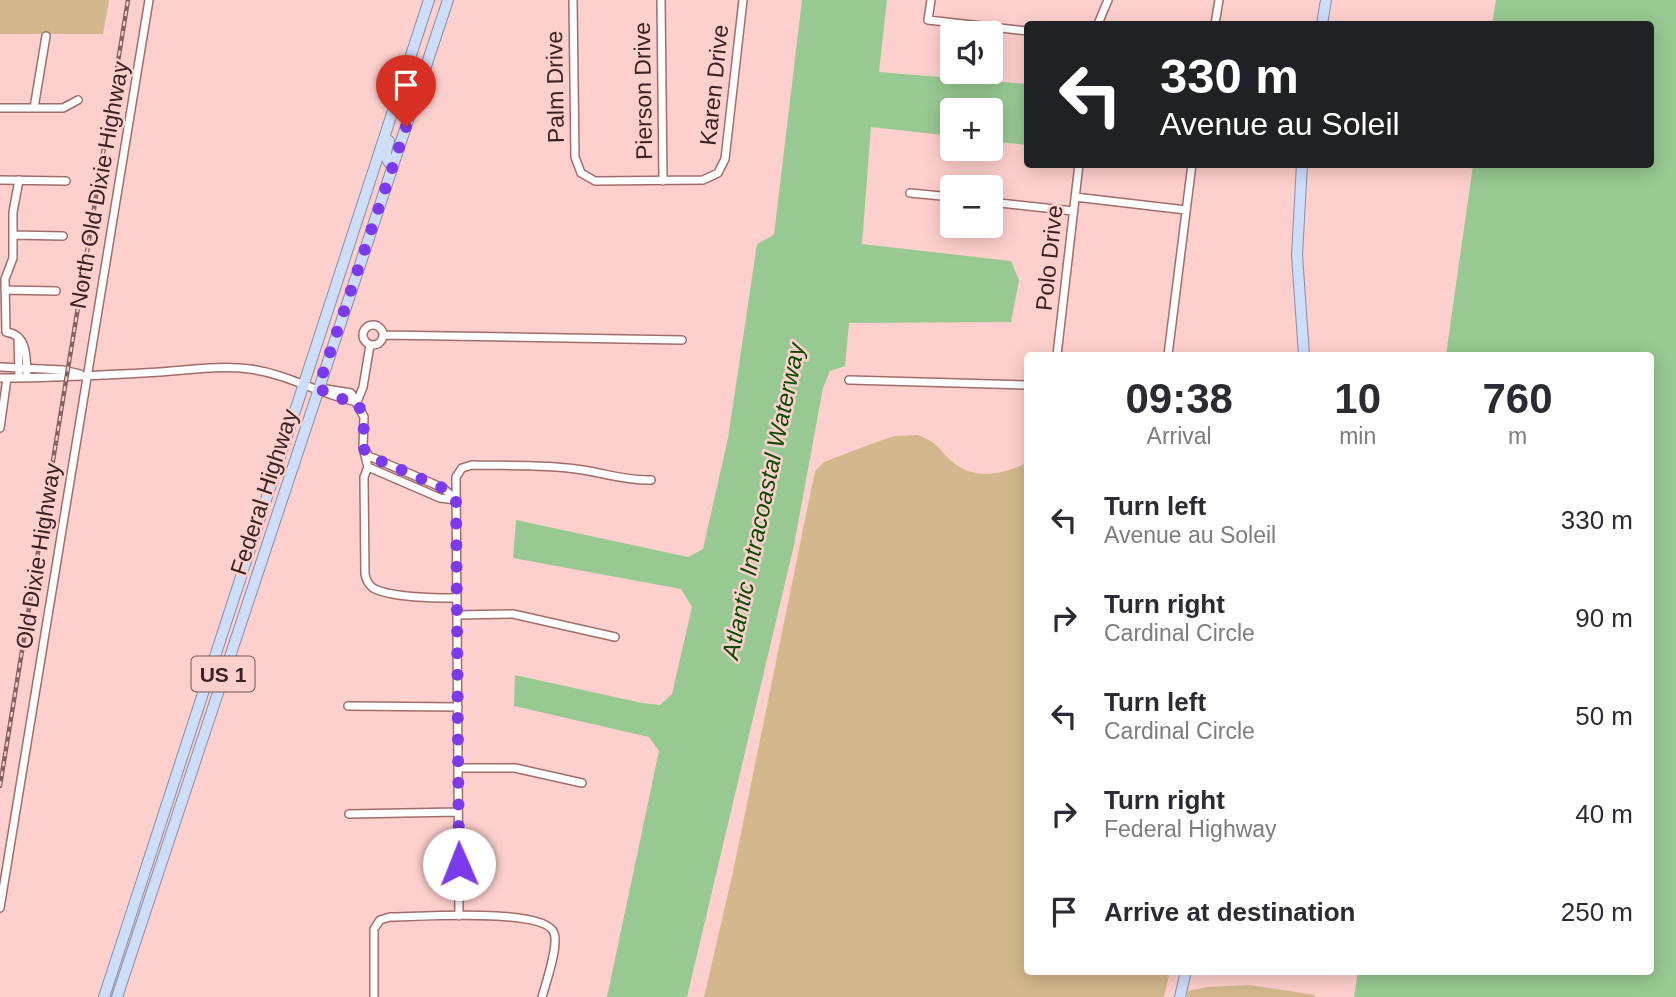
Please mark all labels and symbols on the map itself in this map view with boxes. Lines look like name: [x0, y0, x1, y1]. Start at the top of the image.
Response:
street label: Pierson Drive: [629, 22, 657, 160]
street label: Karen Drive: [695, 23, 733, 147]
street label: Palm Drive: [541, 31, 569, 143]
pin: [376, 55, 436, 127]
street label: North Old Dixie Highway: [64, 59, 134, 311]
street label: Polo Drive: [1031, 204, 1067, 312]
water label: Atlantic Intracoastal Waterway: [716, 339, 810, 663]
street label: Federal Highway: [225, 405, 303, 578]
street label: Old Dixie Highway: [10, 461, 66, 651]
road number: US 1: [192, 656, 255, 692]
position arrow: [422, 827, 496, 901]

